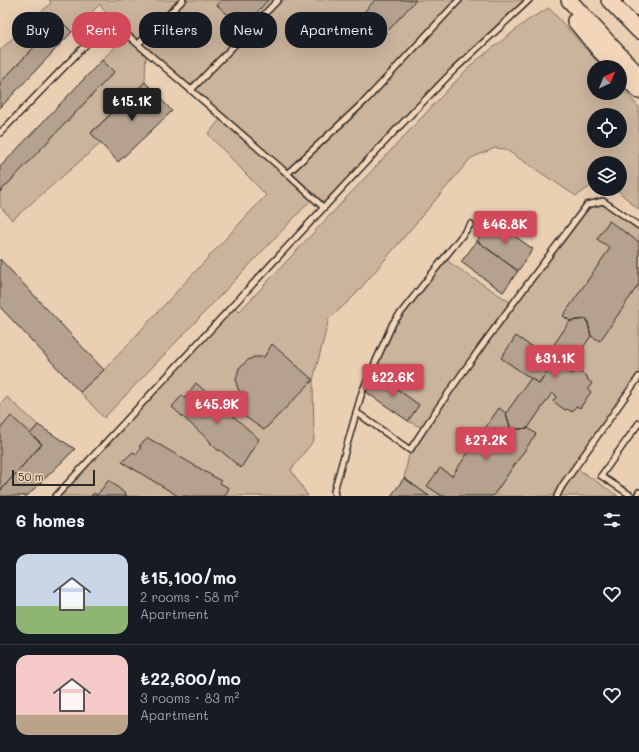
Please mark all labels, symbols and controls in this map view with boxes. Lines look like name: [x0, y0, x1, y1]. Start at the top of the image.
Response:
chip: Buy: [12, 12, 64, 48]
chip: Rent: [72, 12, 131, 48]
chip: Filters: [139, 12, 212, 48]
chip: New: [220, 12, 277, 48]
chip: Apartment: [285, 12, 387, 48]
north arrow: [587, 60, 627, 100]
map controls: [587, 60, 627, 196]
pin: ₺15.1K: [99, 88, 165, 122]
text: ₺15.1K: [112, 92, 152, 109]
button: locate: [587, 108, 627, 148]
button: layers: [587, 156, 627, 196]
pin: ₺46.8K: [472, 211, 538, 245]
text: ₺46.8K: [483, 215, 527, 232]
pin: ₺31.1K: [522, 345, 588, 379]
text: ₺31.1K: [535, 349, 575, 366]
pin: ₺22.6K: [360, 364, 426, 398]
text: ₺22.6K: [371, 368, 415, 385]
pin: ₺45.9K: [184, 391, 250, 425]
text: ₺45.9K: [195, 395, 239, 412]
pin: ₺27.2K: [453, 427, 519, 461]
text: ₺27.2K: [465, 431, 507, 448]
scale bar: [12, 468, 95, 487]
text: 50 m: [18, 469, 44, 484]
text: 6 homes: [16, 509, 85, 531]
icon: filters: [601, 509, 623, 531]
text: ₺15,100/mo: [140, 566, 236, 588]
icon: home: [48, 570, 96, 618]
icon: heart: [601, 583, 623, 605]
text: 2 rooms · 58 m²: [140, 588, 239, 605]
text: Apartment: [140, 605, 209, 622]
text: ₺22,600/mo: [140, 667, 241, 689]
icon: home: [48, 671, 96, 719]
icon: heart: [601, 684, 623, 706]
text: 3 rooms · 83 m²: [140, 689, 239, 706]
text: Apartment: [140, 706, 209, 723]

